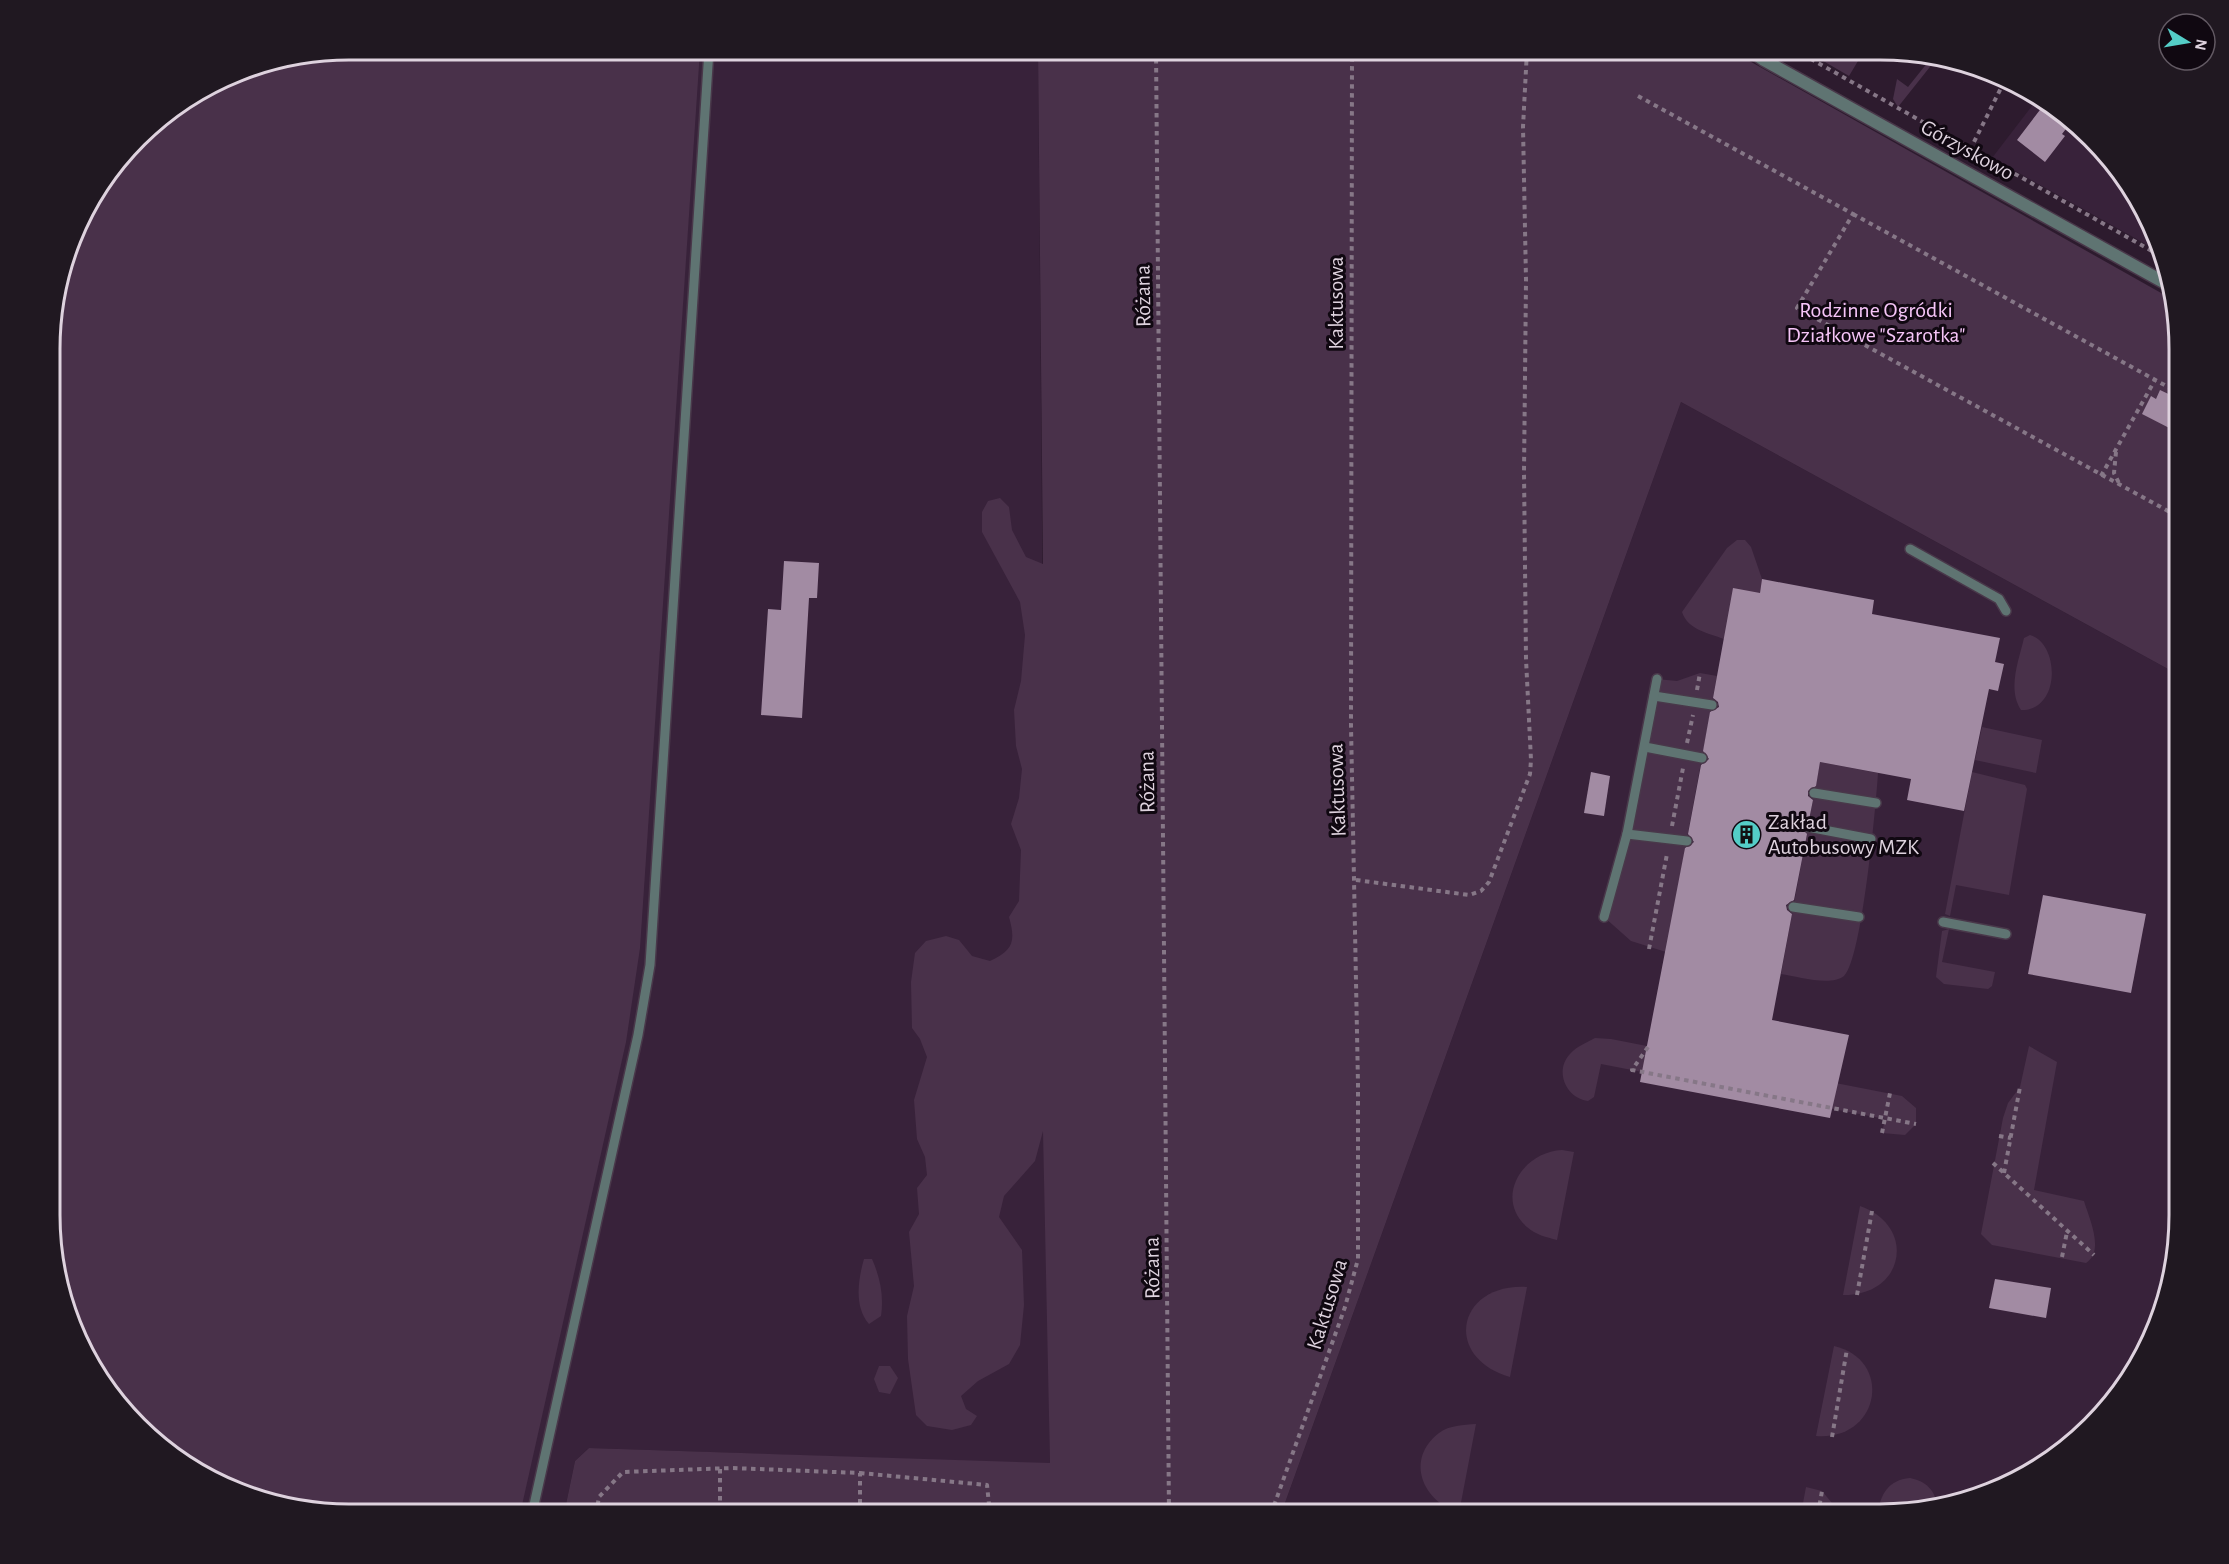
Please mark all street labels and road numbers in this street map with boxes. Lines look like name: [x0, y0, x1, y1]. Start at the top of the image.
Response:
street label: Górzyskowo: [1917, 115, 2018, 184]
street label: Kaktusowa: [1325, 256, 1347, 350]
street label: Różana: [1131, 265, 1155, 327]
street label: Kaktusowa: [1324, 743, 1350, 837]
street label: Różana: [1135, 751, 1159, 813]
street label: Różana: [1140, 1237, 1164, 1299]
street label: Kaktusowa: [1303, 1256, 1351, 1352]

